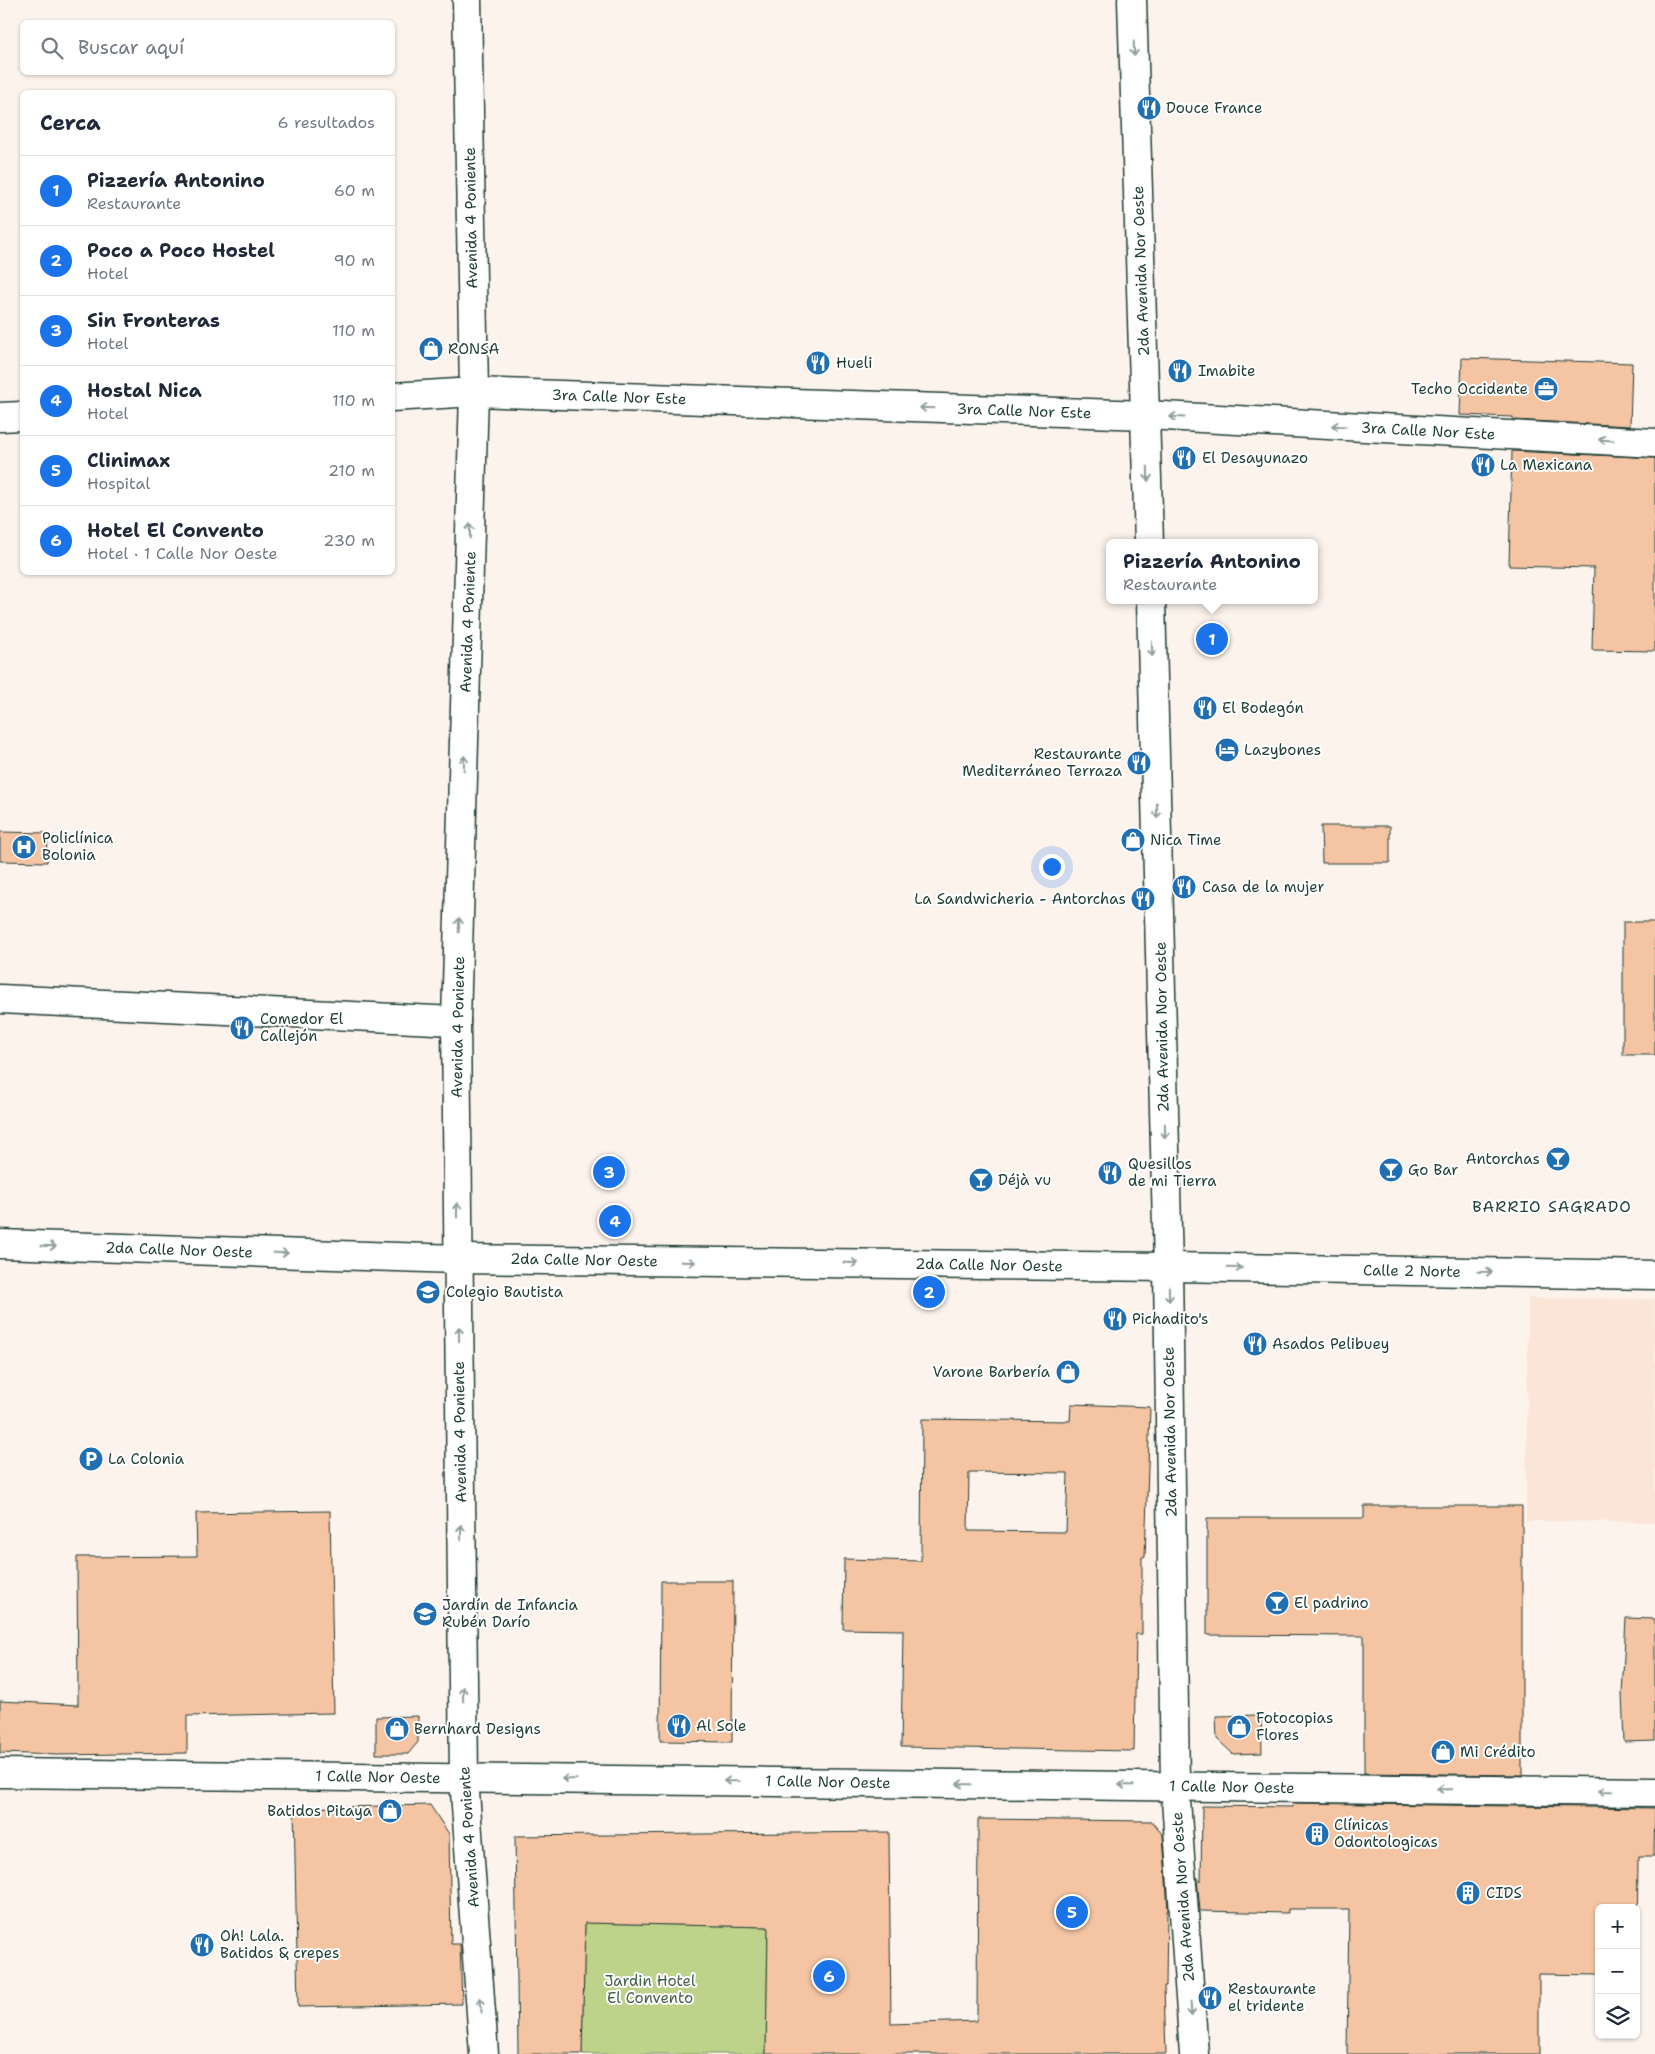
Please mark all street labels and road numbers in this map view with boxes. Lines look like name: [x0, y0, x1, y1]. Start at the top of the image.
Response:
street label: Avenida 4 Poniente: [460, 147, 482, 289]
street label: 2da Avenida Nor Oeste: [1128, 185, 1154, 357]
street label: 3ra Calle Nor Este: [551, 385, 687, 409]
street label: 3ra Calle Nor Este: [956, 399, 1092, 423]
street label: 3ra Calle Nor Este: [1360, 417, 1496, 445]
street label: Avenida 4 Poniente: [456, 551, 480, 693]
street label: 2da Avenida Nor Oeste: [1151, 941, 1173, 1113]
street label: Avenida 4 Poniente: [447, 956, 469, 1098]
street label: 2da Calle Nor Oeste: [105, 1237, 253, 1263]
street label: 2da Calle Nor Oeste: [510, 1249, 658, 1271]
street label: 2da Calle Nor Oeste: [915, 1254, 1063, 1276]
street label: Calle 2 Norte: [1363, 1260, 1461, 1282]
street label: 2da Avenida Nor Oeste: [1159, 1346, 1181, 1518]
street label: Avenida 4 Poniente: [449, 1361, 471, 1503]
street label: 1 Calle Nor Oeste: [315, 1766, 441, 1788]
street label: Avenida 4 Poniente: [454, 1766, 484, 1908]
street label: 1 Calle Nor Oeste: [765, 1771, 891, 1793]
street label: 1 Calle Nor Oeste: [1169, 1776, 1295, 1798]
street label: 2da Avenida Nor Oeste: [1167, 1811, 1199, 1983]

